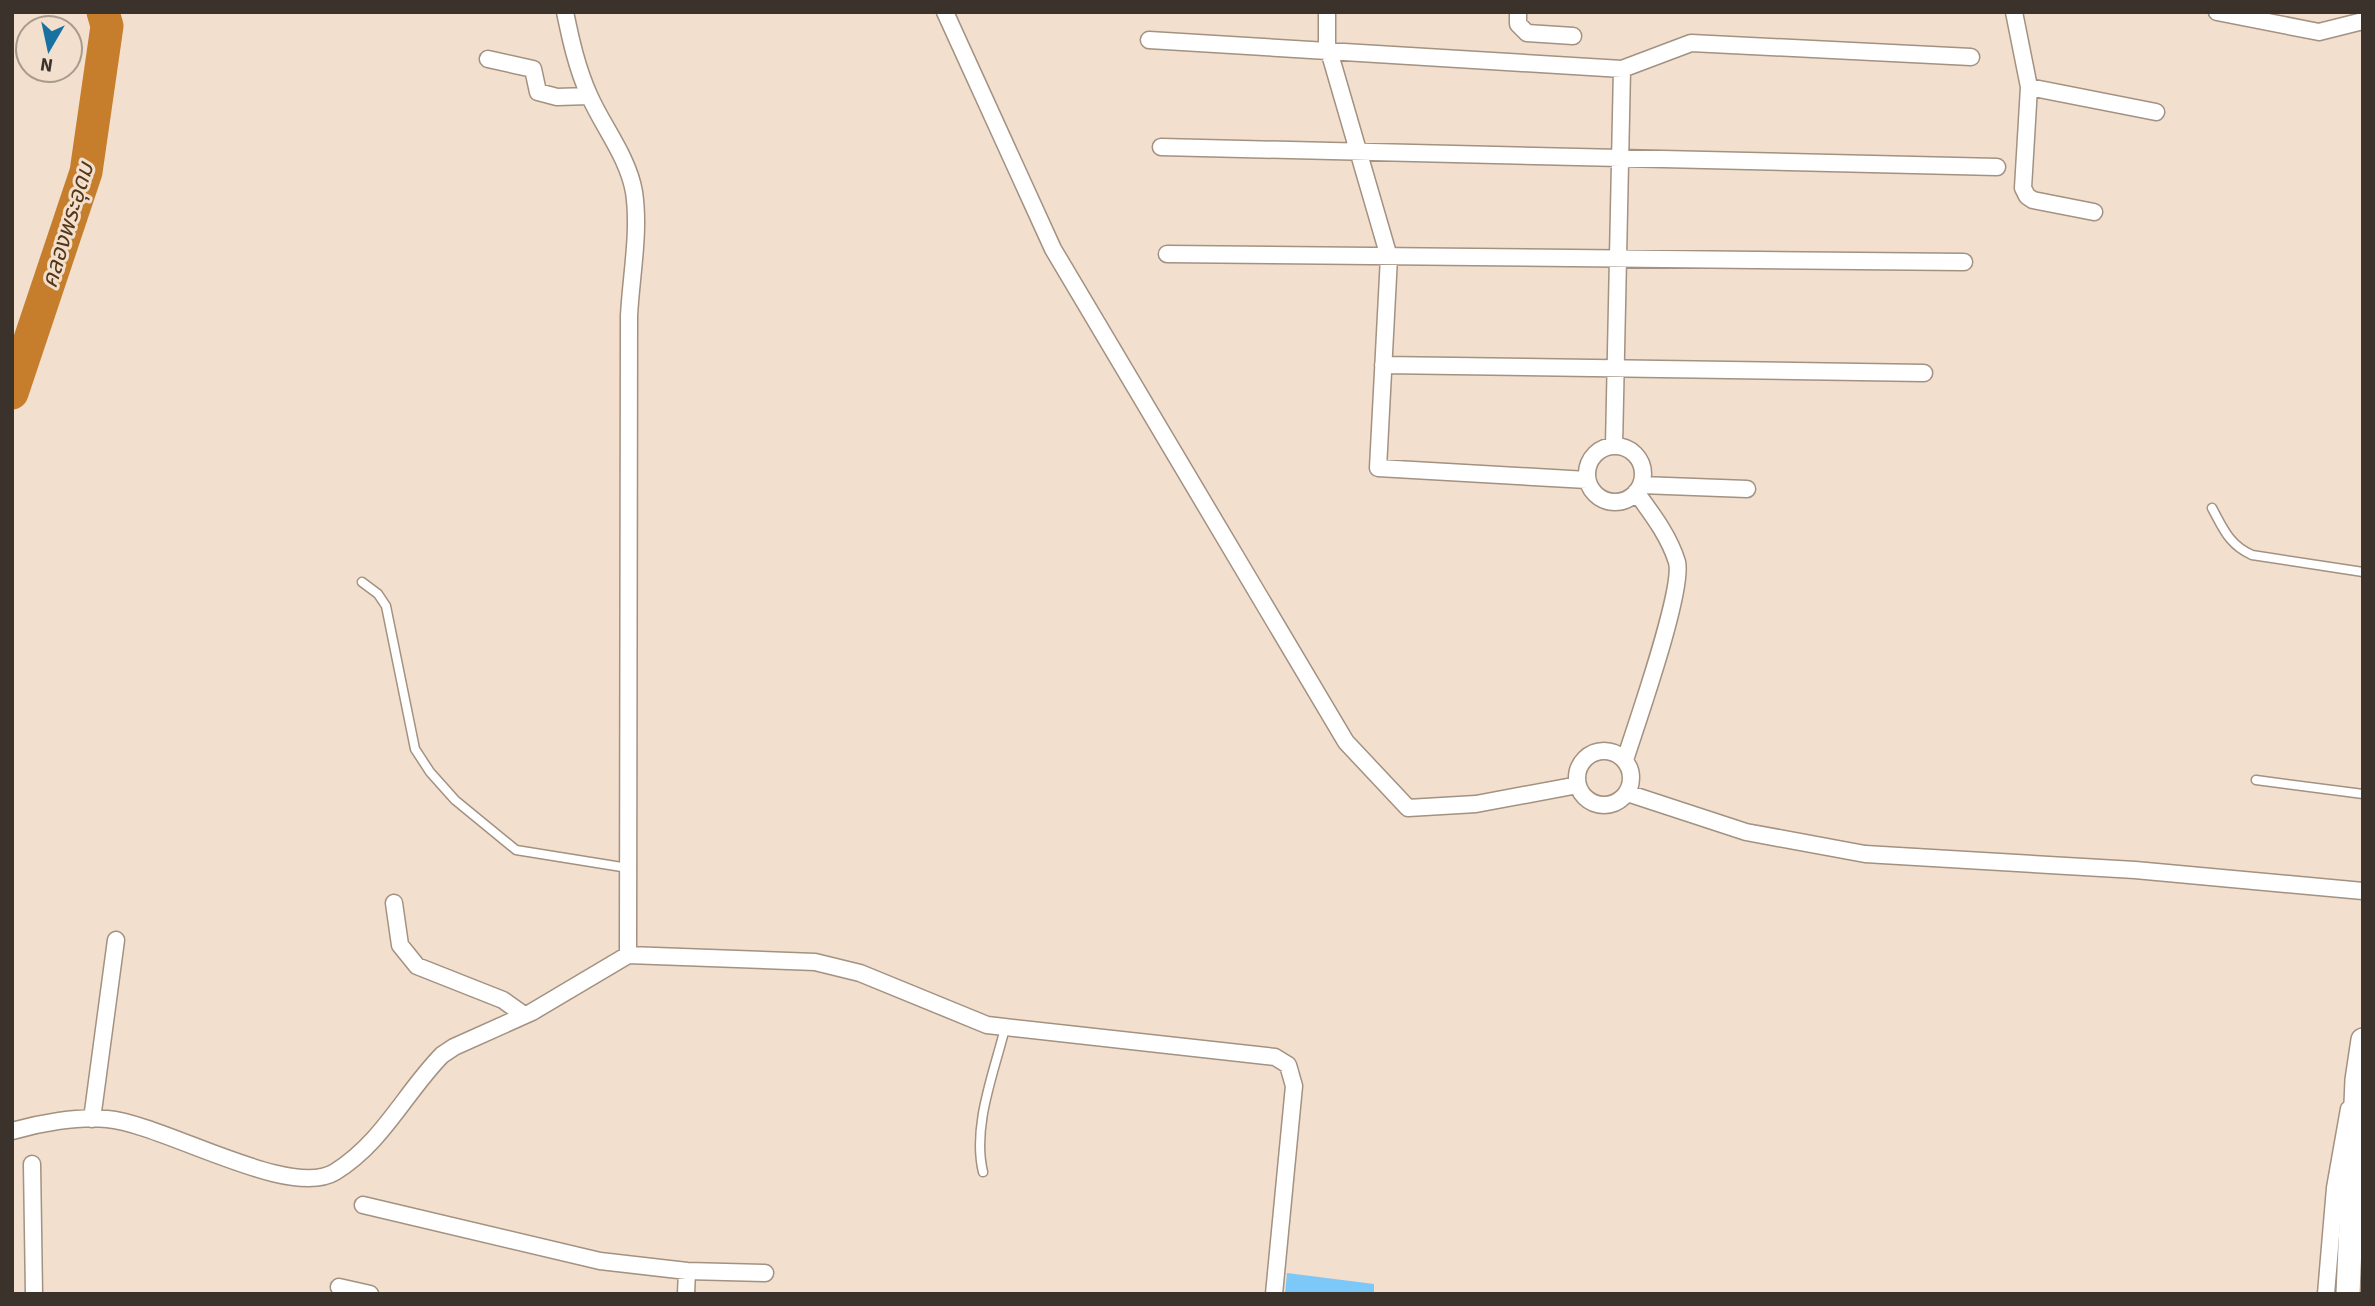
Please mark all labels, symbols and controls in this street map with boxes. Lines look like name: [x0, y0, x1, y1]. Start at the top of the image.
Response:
north arrow: [14, 14, 84, 84]
text: N: [38, 50, 55, 79]
water label: คลองพระอุดม: [33, 157, 103, 292]

